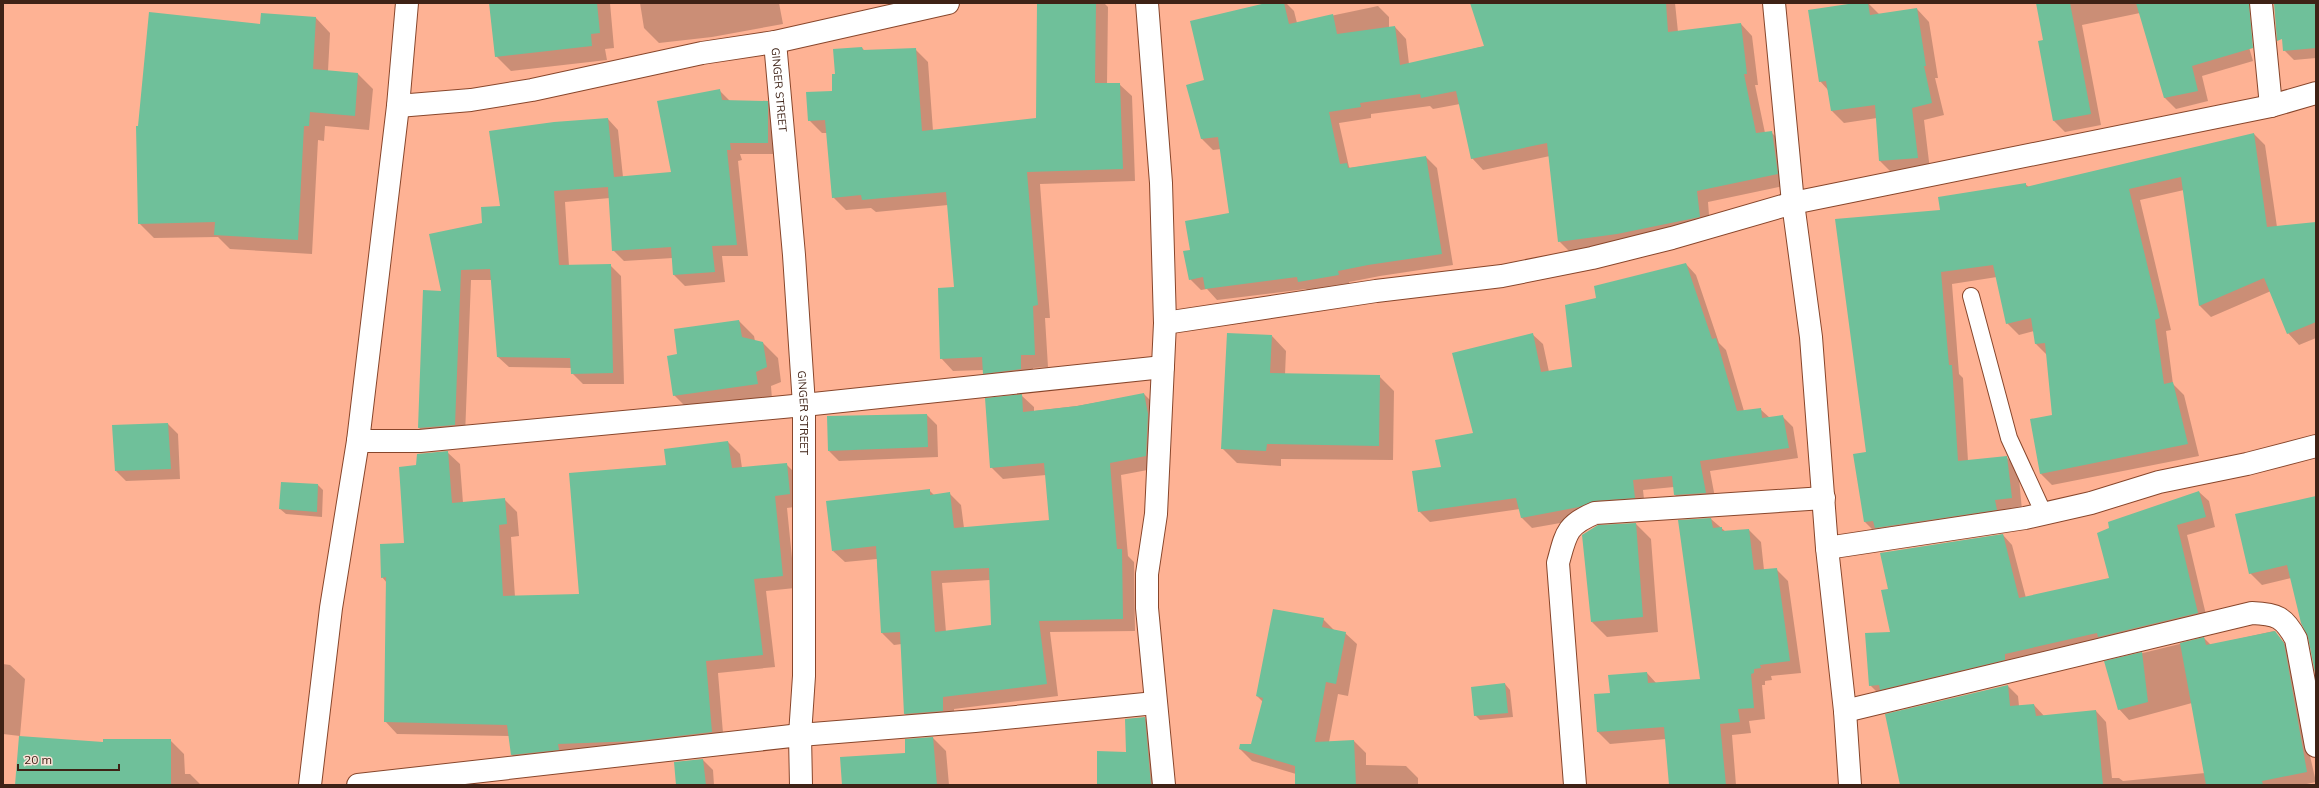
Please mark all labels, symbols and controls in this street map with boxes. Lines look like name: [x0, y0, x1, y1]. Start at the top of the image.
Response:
street label: GINGER STREET: [769, 47, 790, 133]
street label: GINGER STREET: [795, 370, 811, 455]
scale bar: [18, 746, 119, 772]
text: 20 m: [24, 752, 52, 767]

